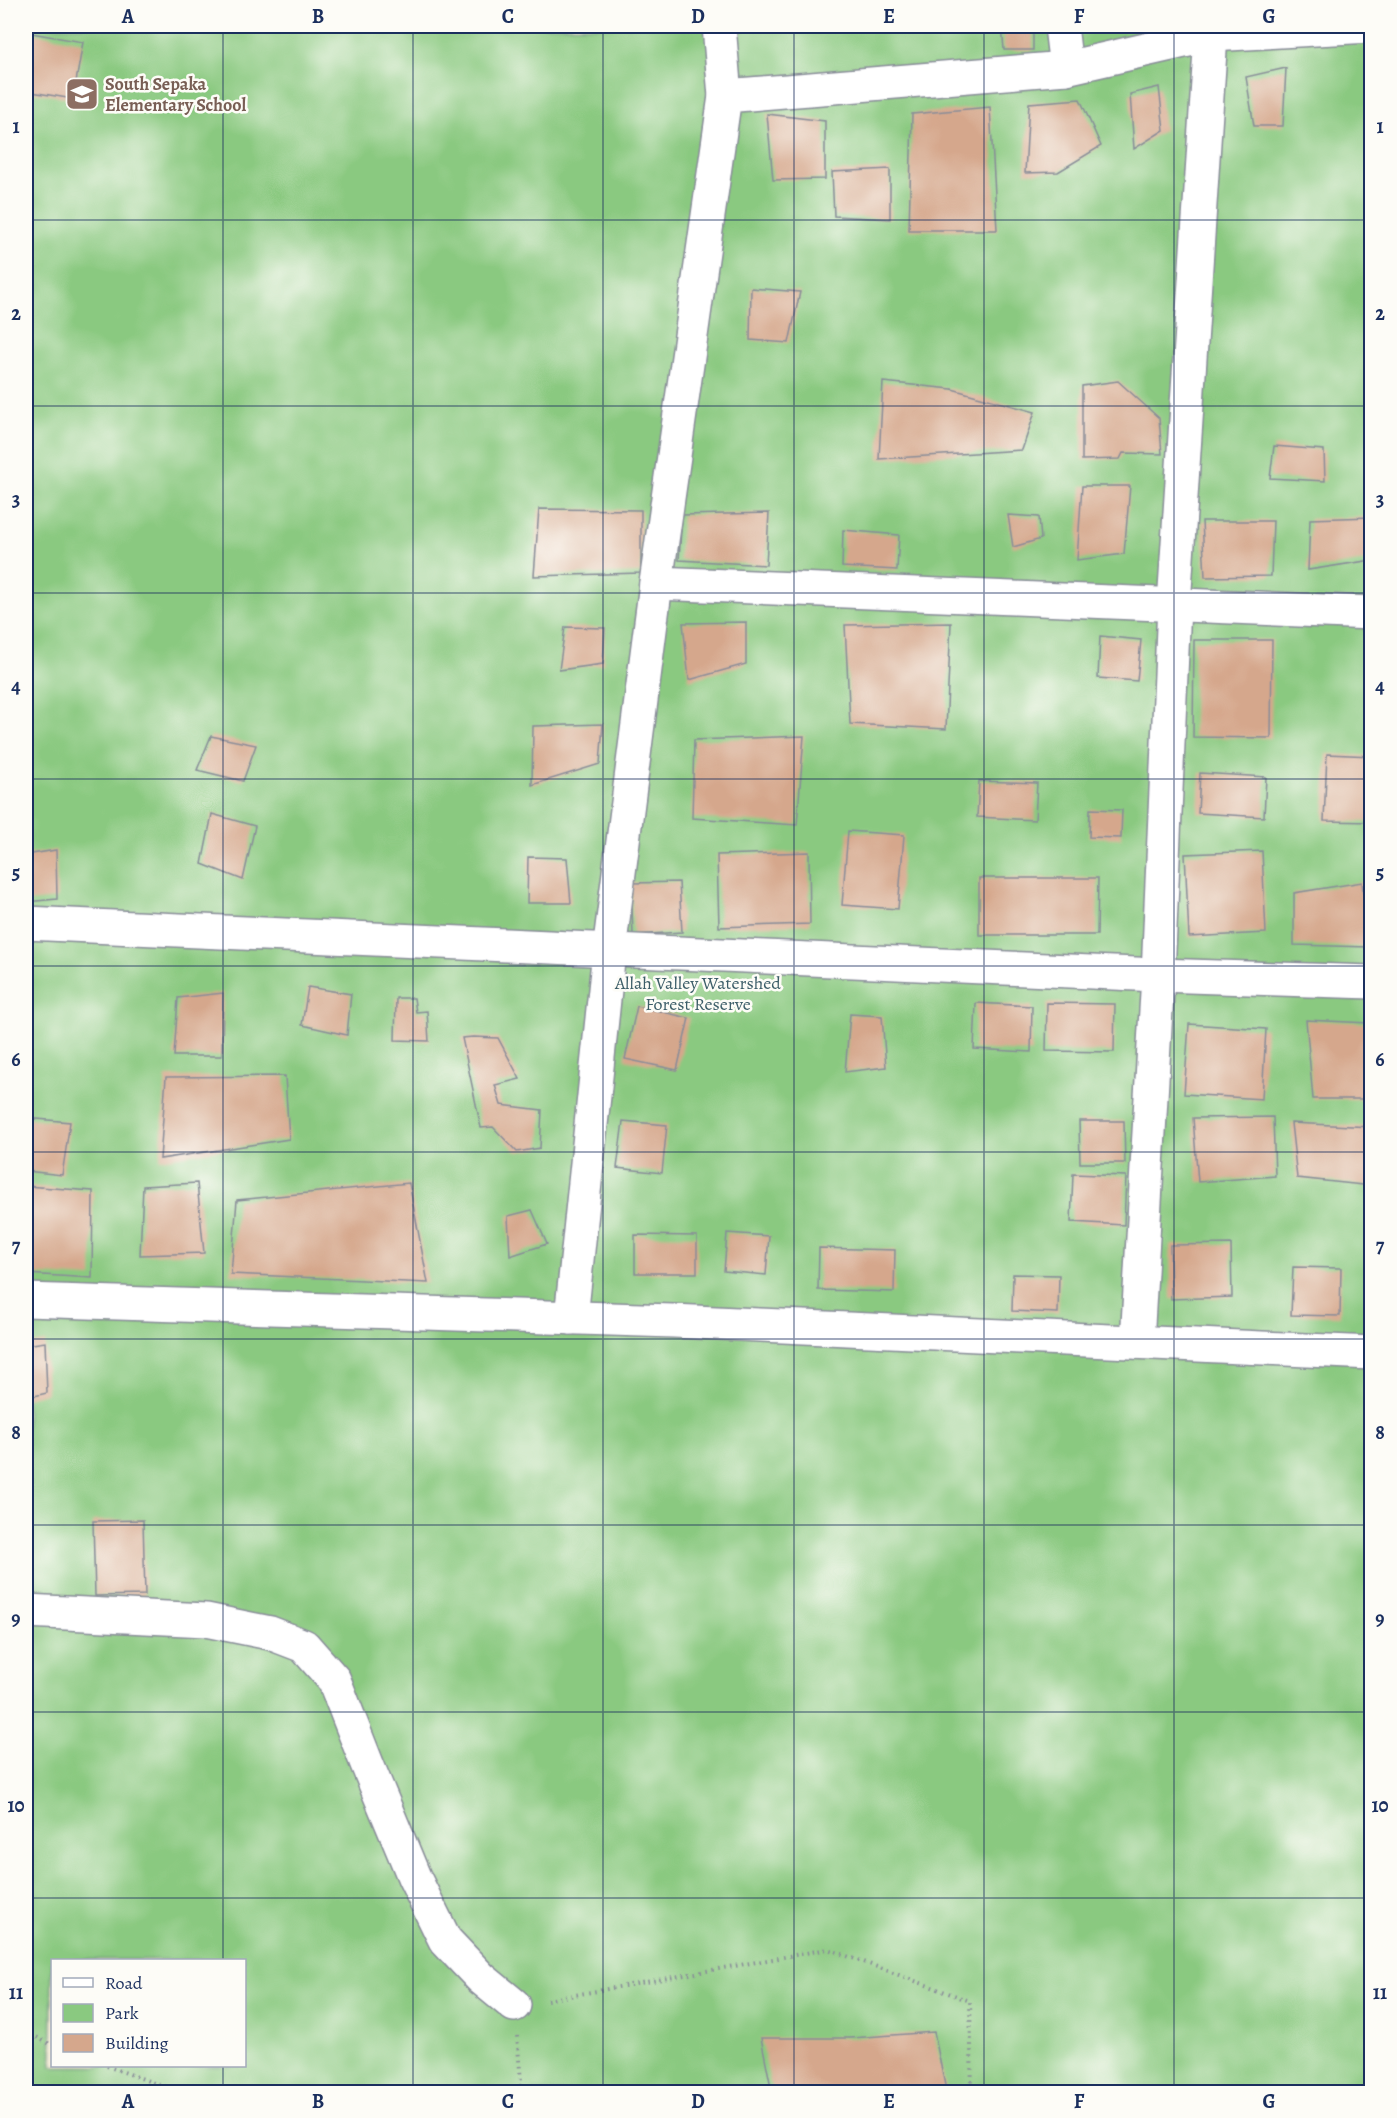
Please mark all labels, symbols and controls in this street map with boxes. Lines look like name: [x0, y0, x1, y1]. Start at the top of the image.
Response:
text: A: [121, 3, 135, 30]
text: B: [312, 3, 324, 30]
text: C: [502, 3, 514, 30]
text: D: [691, 3, 705, 30]
text: E: [883, 3, 895, 30]
text: F: [1074, 3, 1085, 30]
text: G: [1262, 3, 1276, 30]
place label: South Sepaka Elementary School: [105, 72, 247, 117]
school or university icon: South Sepaka Elementary School: [64, 76, 100, 112]
text: 1: [12, 113, 20, 140]
text: 1: [1376, 113, 1384, 140]
text: 2: [11, 300, 21, 327]
text: 2: [1375, 300, 1385, 327]
text: 3: [12, 486, 20, 513]
text: 3: [1376, 486, 1384, 513]
text: 4: [11, 673, 21, 700]
text: 4: [1375, 673, 1385, 700]
text: 5: [12, 859, 20, 886]
text: 5: [1376, 859, 1384, 886]
park label: Allah Valley Watershed Forest Reserve: [614, 971, 781, 1016]
text: 6: [11, 1046, 21, 1073]
text: 6: [1375, 1046, 1385, 1073]
text: 7: [12, 1232, 21, 1259]
text: 7: [1376, 1232, 1385, 1259]
text: 8: [11, 1419, 21, 1446]
text: 8: [1375, 1419, 1385, 1446]
text: 9: [11, 1605, 21, 1632]
text: 9: [1375, 1605, 1385, 1632]
text: 10: [7, 1792, 25, 1819]
text: 10: [1371, 1792, 1389, 1819]
legend: [51, 1959, 246, 2067]
text: Road: [105, 1971, 143, 1995]
text: 11: [9, 1979, 23, 2006]
text: 11: [1373, 1979, 1387, 2006]
text: Park: [105, 2001, 139, 2025]
text: Building: [105, 2031, 169, 2055]
text: A: [121, 2088, 135, 2115]
text: B: [312, 2088, 324, 2115]
text: C: [502, 2088, 514, 2115]
text: D: [691, 2088, 705, 2115]
text: E: [883, 2088, 895, 2115]
text: F: [1074, 2088, 1085, 2115]
text: G: [1262, 2088, 1276, 2115]

